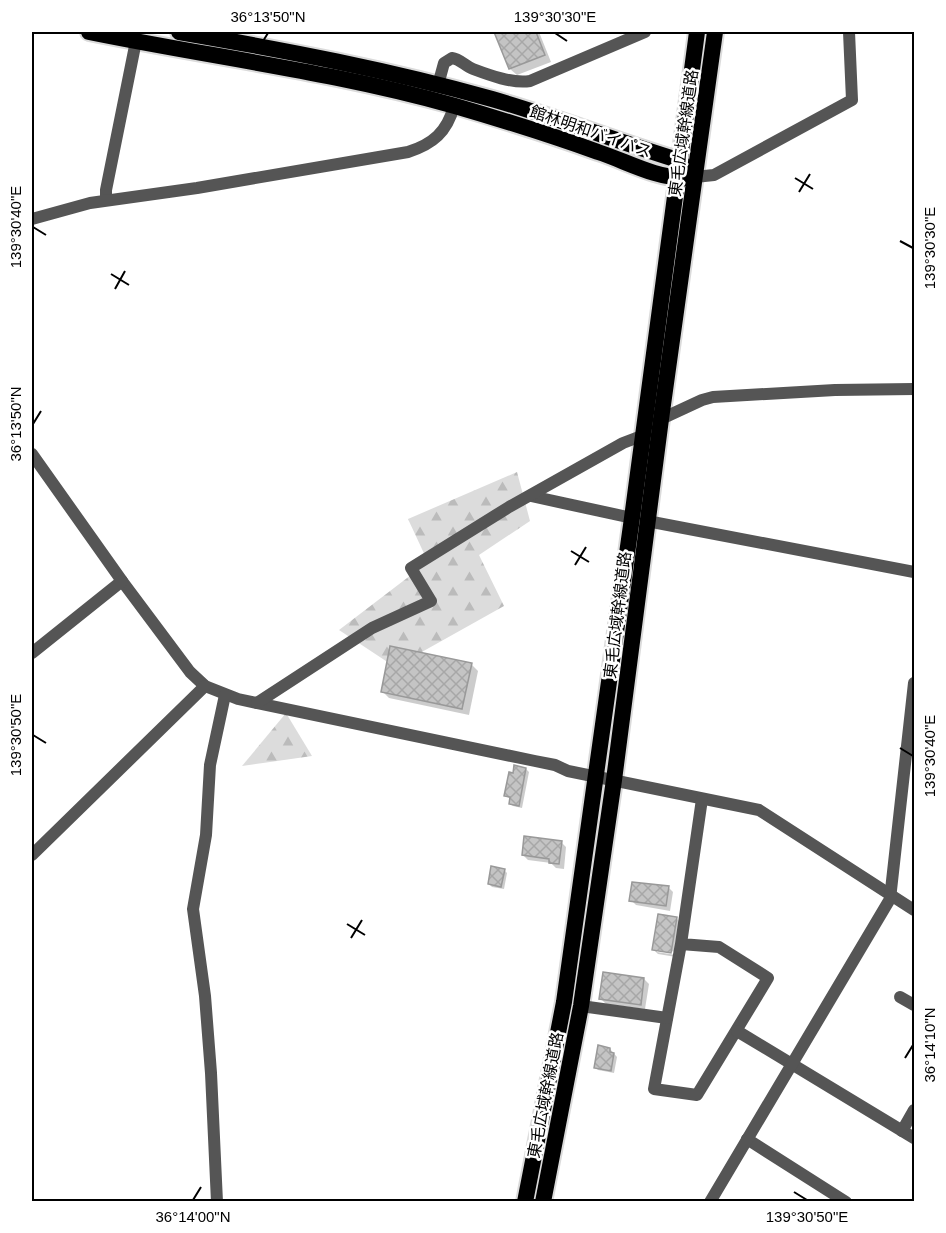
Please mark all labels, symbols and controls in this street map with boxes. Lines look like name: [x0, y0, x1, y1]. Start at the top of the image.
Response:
text: 36°13'50"N: [230, 8, 306, 25]
text: 139°30'30"E: [514, 8, 596, 25]
street label: 東毛広域幹線道路: [666, 69, 701, 198]
street label: 館林明和バイパス: [528, 103, 654, 160]
text: 139°30'40"E: [7, 186, 24, 268]
text: 139°30'30"E: [921, 207, 938, 289]
text: 36°13'50"N: [7, 386, 24, 462]
street label: 東毛広域幹線道路: [601, 550, 634, 680]
text: 139°30'50"E: [7, 694, 24, 776]
text: 139°30'40"E: [921, 715, 938, 797]
text: 36°14'10"N: [921, 1007, 938, 1083]
street label: 東毛広域幹線道路: [525, 1031, 566, 1160]
text: 36°14'00"N: [155, 1208, 231, 1225]
text: 139°30'50"E: [766, 1208, 848, 1225]

